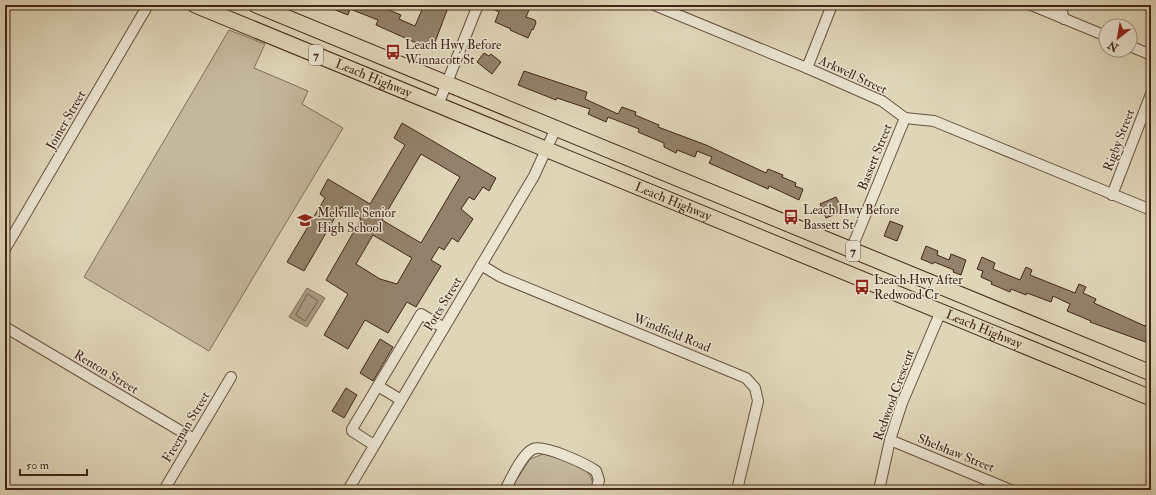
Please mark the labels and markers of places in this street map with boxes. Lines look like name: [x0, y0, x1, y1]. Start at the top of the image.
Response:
place label: Leach Hwy Before Winnacott St: [404, 37, 502, 68]
bus stop icon: Leach Hwy Before Winnacott St: [384, 43, 402, 61]
place label: Leach Hwy Before Bassett St: [803, 202, 900, 233]
place label: Melville Senior High School: [317, 205, 396, 236]
bus stop icon: Leach Hwy Before Bassett St: [782, 208, 800, 226]
school or university icon: Melville Senior High School: [296, 211, 314, 229]
place label: Leach Hwy After Redwood Cr: [874, 272, 963, 303]
bus stop icon: Leach Hwy After Redwood Cr: [853, 278, 871, 296]

